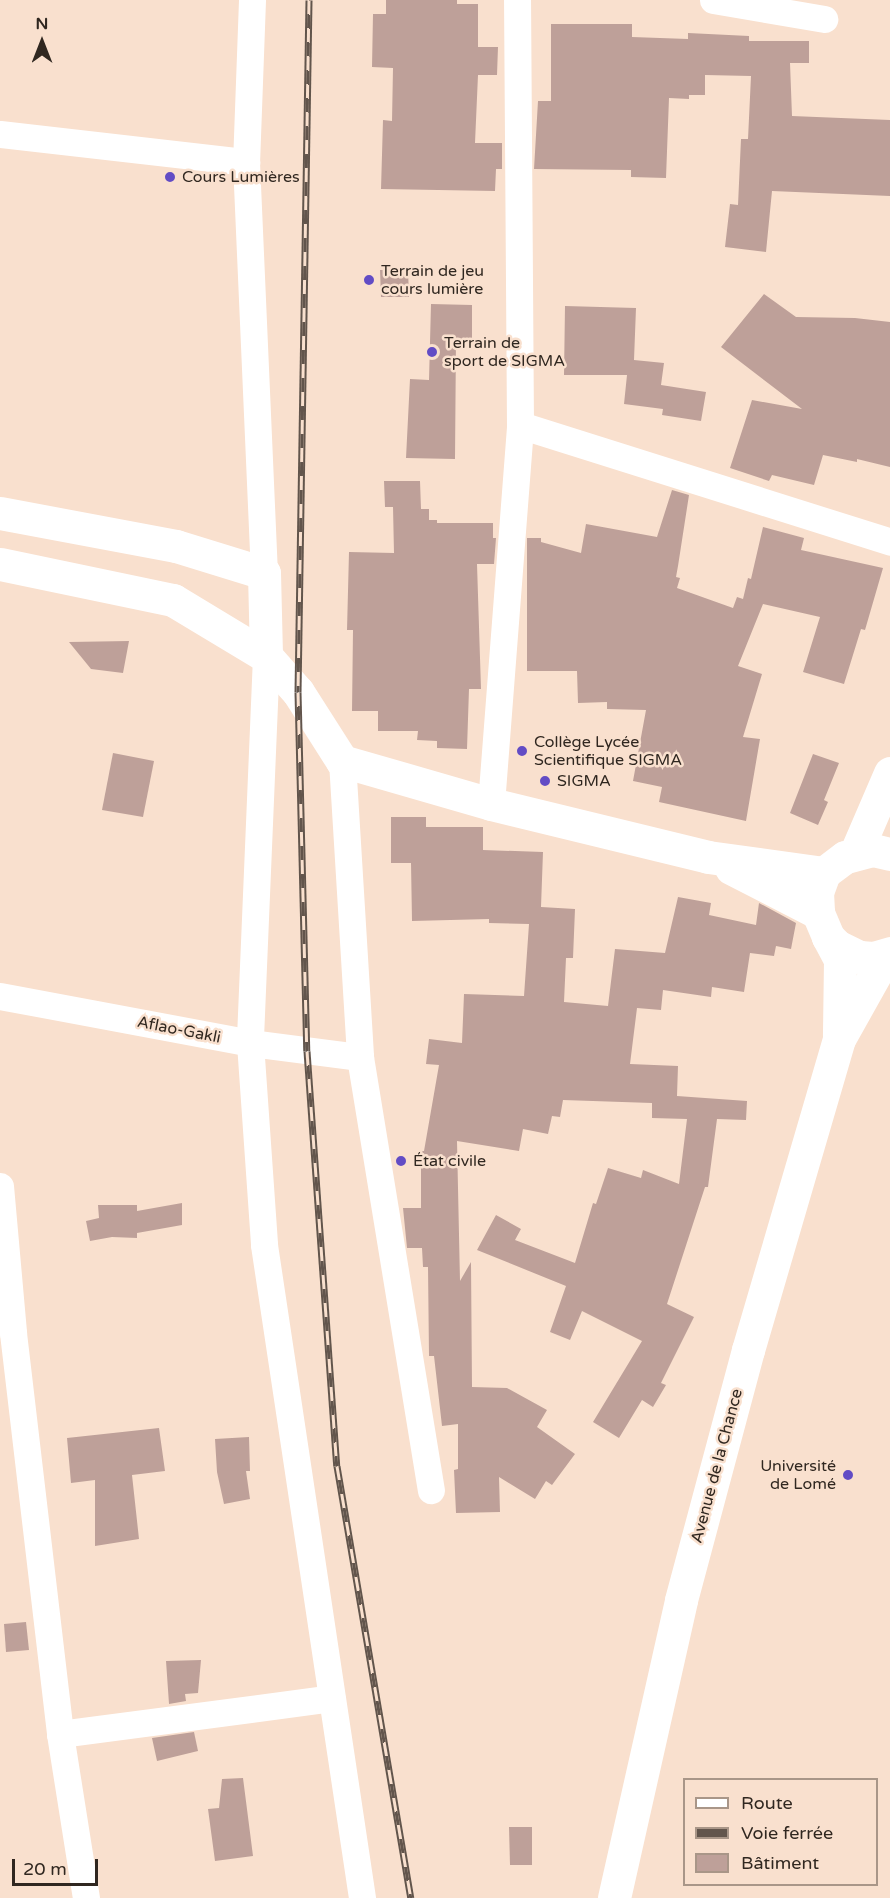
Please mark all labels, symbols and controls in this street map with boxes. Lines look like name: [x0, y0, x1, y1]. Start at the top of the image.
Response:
north arrow: [12, 12, 72, 72]
text: N: [36, 14, 48, 34]
place label: Cours Lumières: [182, 167, 300, 187]
marker: Cours Lumières: [163, 170, 177, 184]
place label: Terrain de jeu cours lumière: [381, 261, 484, 299]
marker: Terrain de jeu cours lumière: [362, 273, 376, 287]
place label: Terrain de sport de SIGMA: [444, 333, 565, 371]
marker: Terrain de sport de SIGMA: [425, 345, 439, 359]
place label: Collège Lycée Scientifique SIGMA: [534, 732, 682, 770]
marker: Collège Lycée Scientifique SIGMA: [515, 744, 529, 758]
place label: SIGMA: [557, 771, 611, 791]
marker: SIGMA: [538, 774, 552, 788]
street label: Aflao-Gakli: [136, 1012, 222, 1048]
place label: État civile: [413, 1151, 486, 1171]
marker: État civile: [394, 1154, 408, 1168]
street label: Avenue de la Chance: [687, 1387, 747, 1545]
place label: Université de Lomé: [760, 1456, 836, 1494]
marker: Université de Lomé: [841, 1468, 855, 1482]
legend: [683, 1778, 878, 1886]
text: Route: [741, 1792, 793, 1814]
text: Voie ferrée: [741, 1822, 833, 1844]
scale bar: [15, 1847, 100, 1885]
text: Bâtiment: [741, 1852, 819, 1874]
text: 20 m: [23, 1858, 67, 1880]

